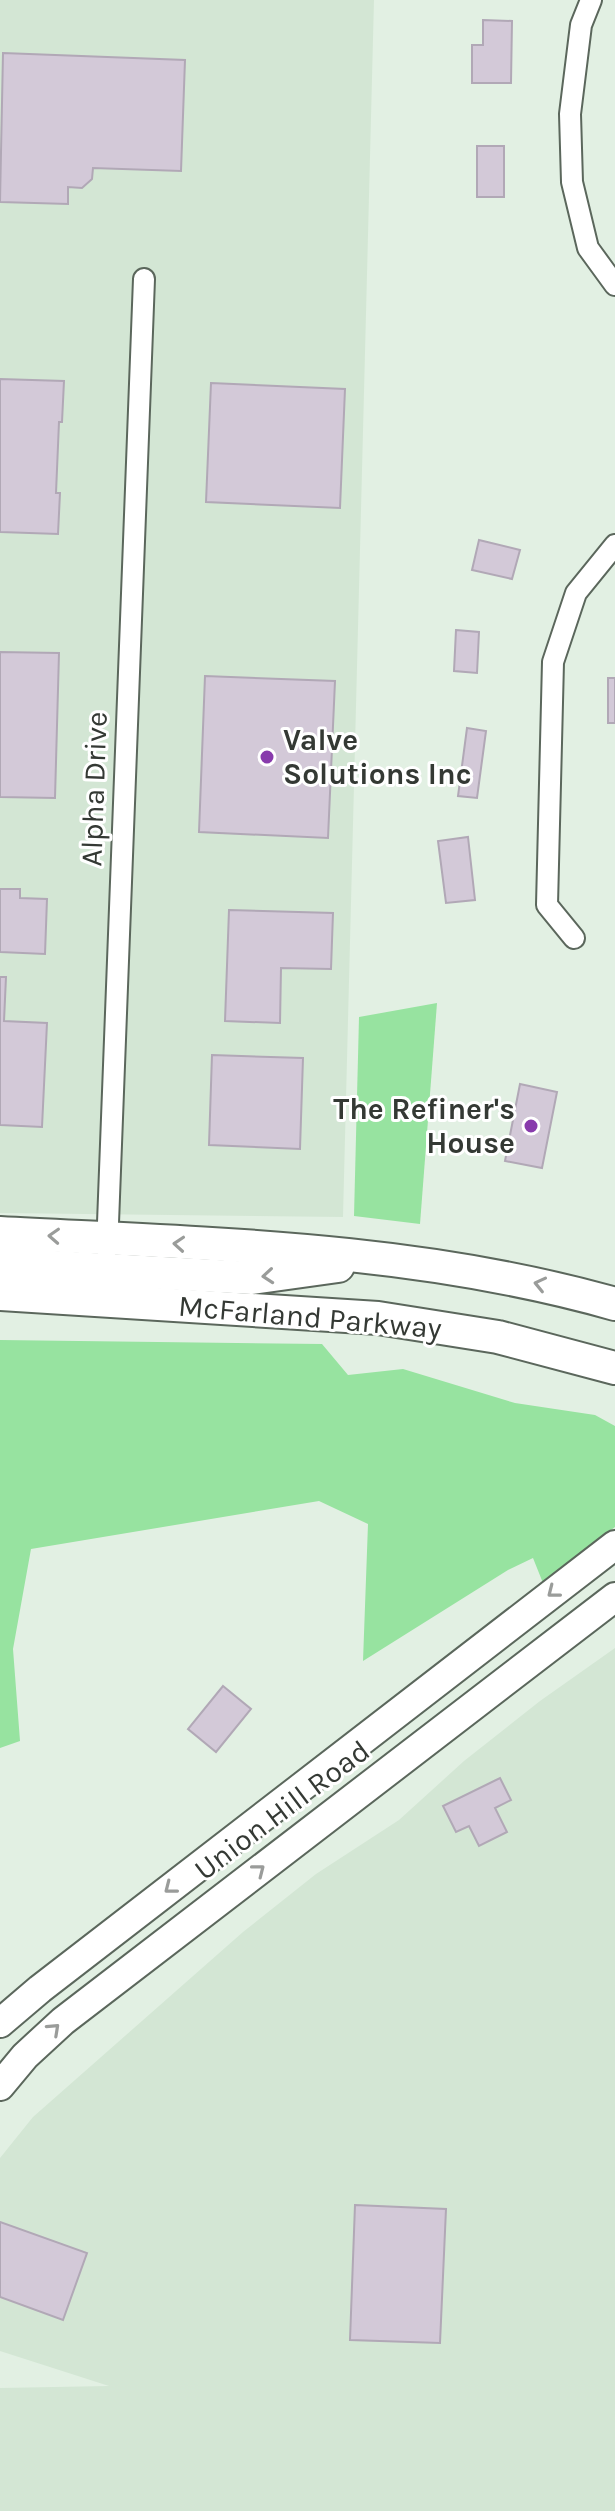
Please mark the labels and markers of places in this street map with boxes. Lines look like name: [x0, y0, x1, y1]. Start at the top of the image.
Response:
place label: Valve Solutions Inc: [283, 722, 472, 792]
marker: Valve Solutions Inc: [258, 748, 276, 766]
place label: The Refiner's House: [333, 1091, 515, 1161]
marker: The Refiner's House: [522, 1117, 540, 1135]

